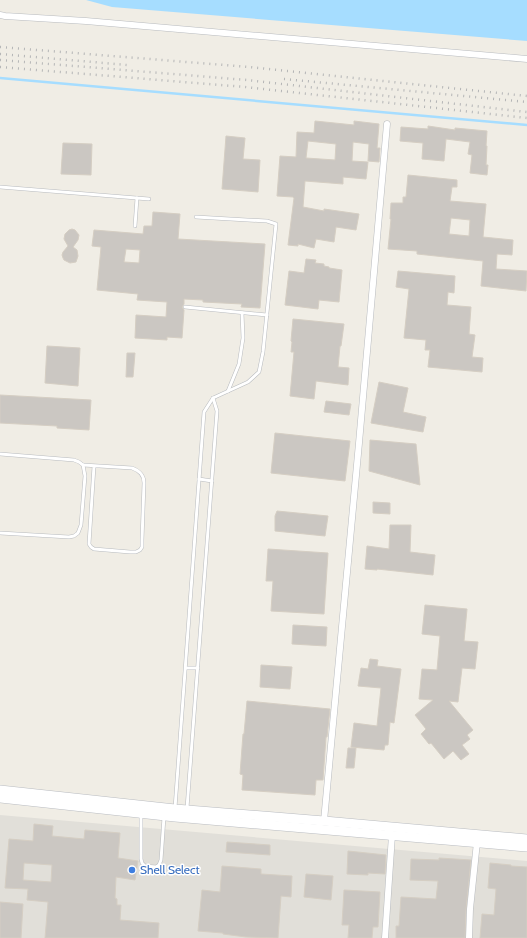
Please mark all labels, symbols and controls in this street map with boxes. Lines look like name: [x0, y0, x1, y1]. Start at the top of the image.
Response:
place label: Shell Select: [140, 862, 200, 877]
marker: Shell Select: [127, 865, 137, 875]

